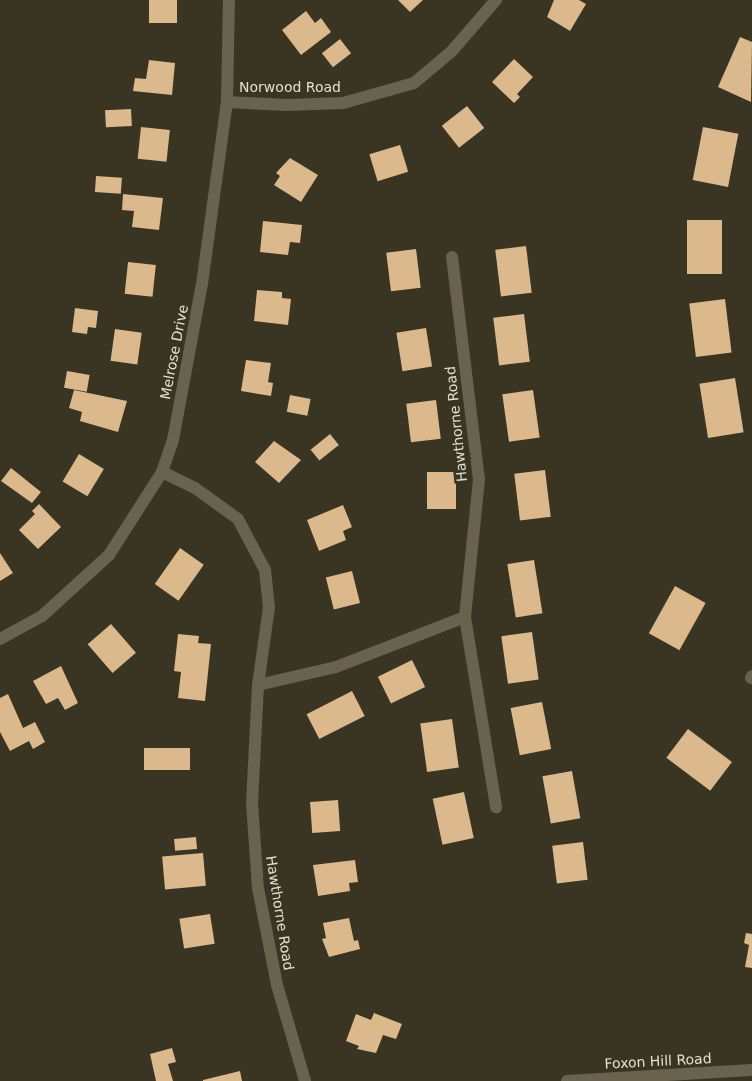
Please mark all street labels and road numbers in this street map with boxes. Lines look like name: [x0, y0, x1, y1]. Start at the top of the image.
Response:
street label: Norwood Road: [239, 79, 341, 95]
street label: Melrose Drive: [157, 303, 191, 401]
street label: Hawthorne Road: [442, 365, 470, 483]
street label: Hawthorne Road: [263, 854, 297, 972]
street label: Foxon Hill Road: [604, 1050, 712, 1072]

